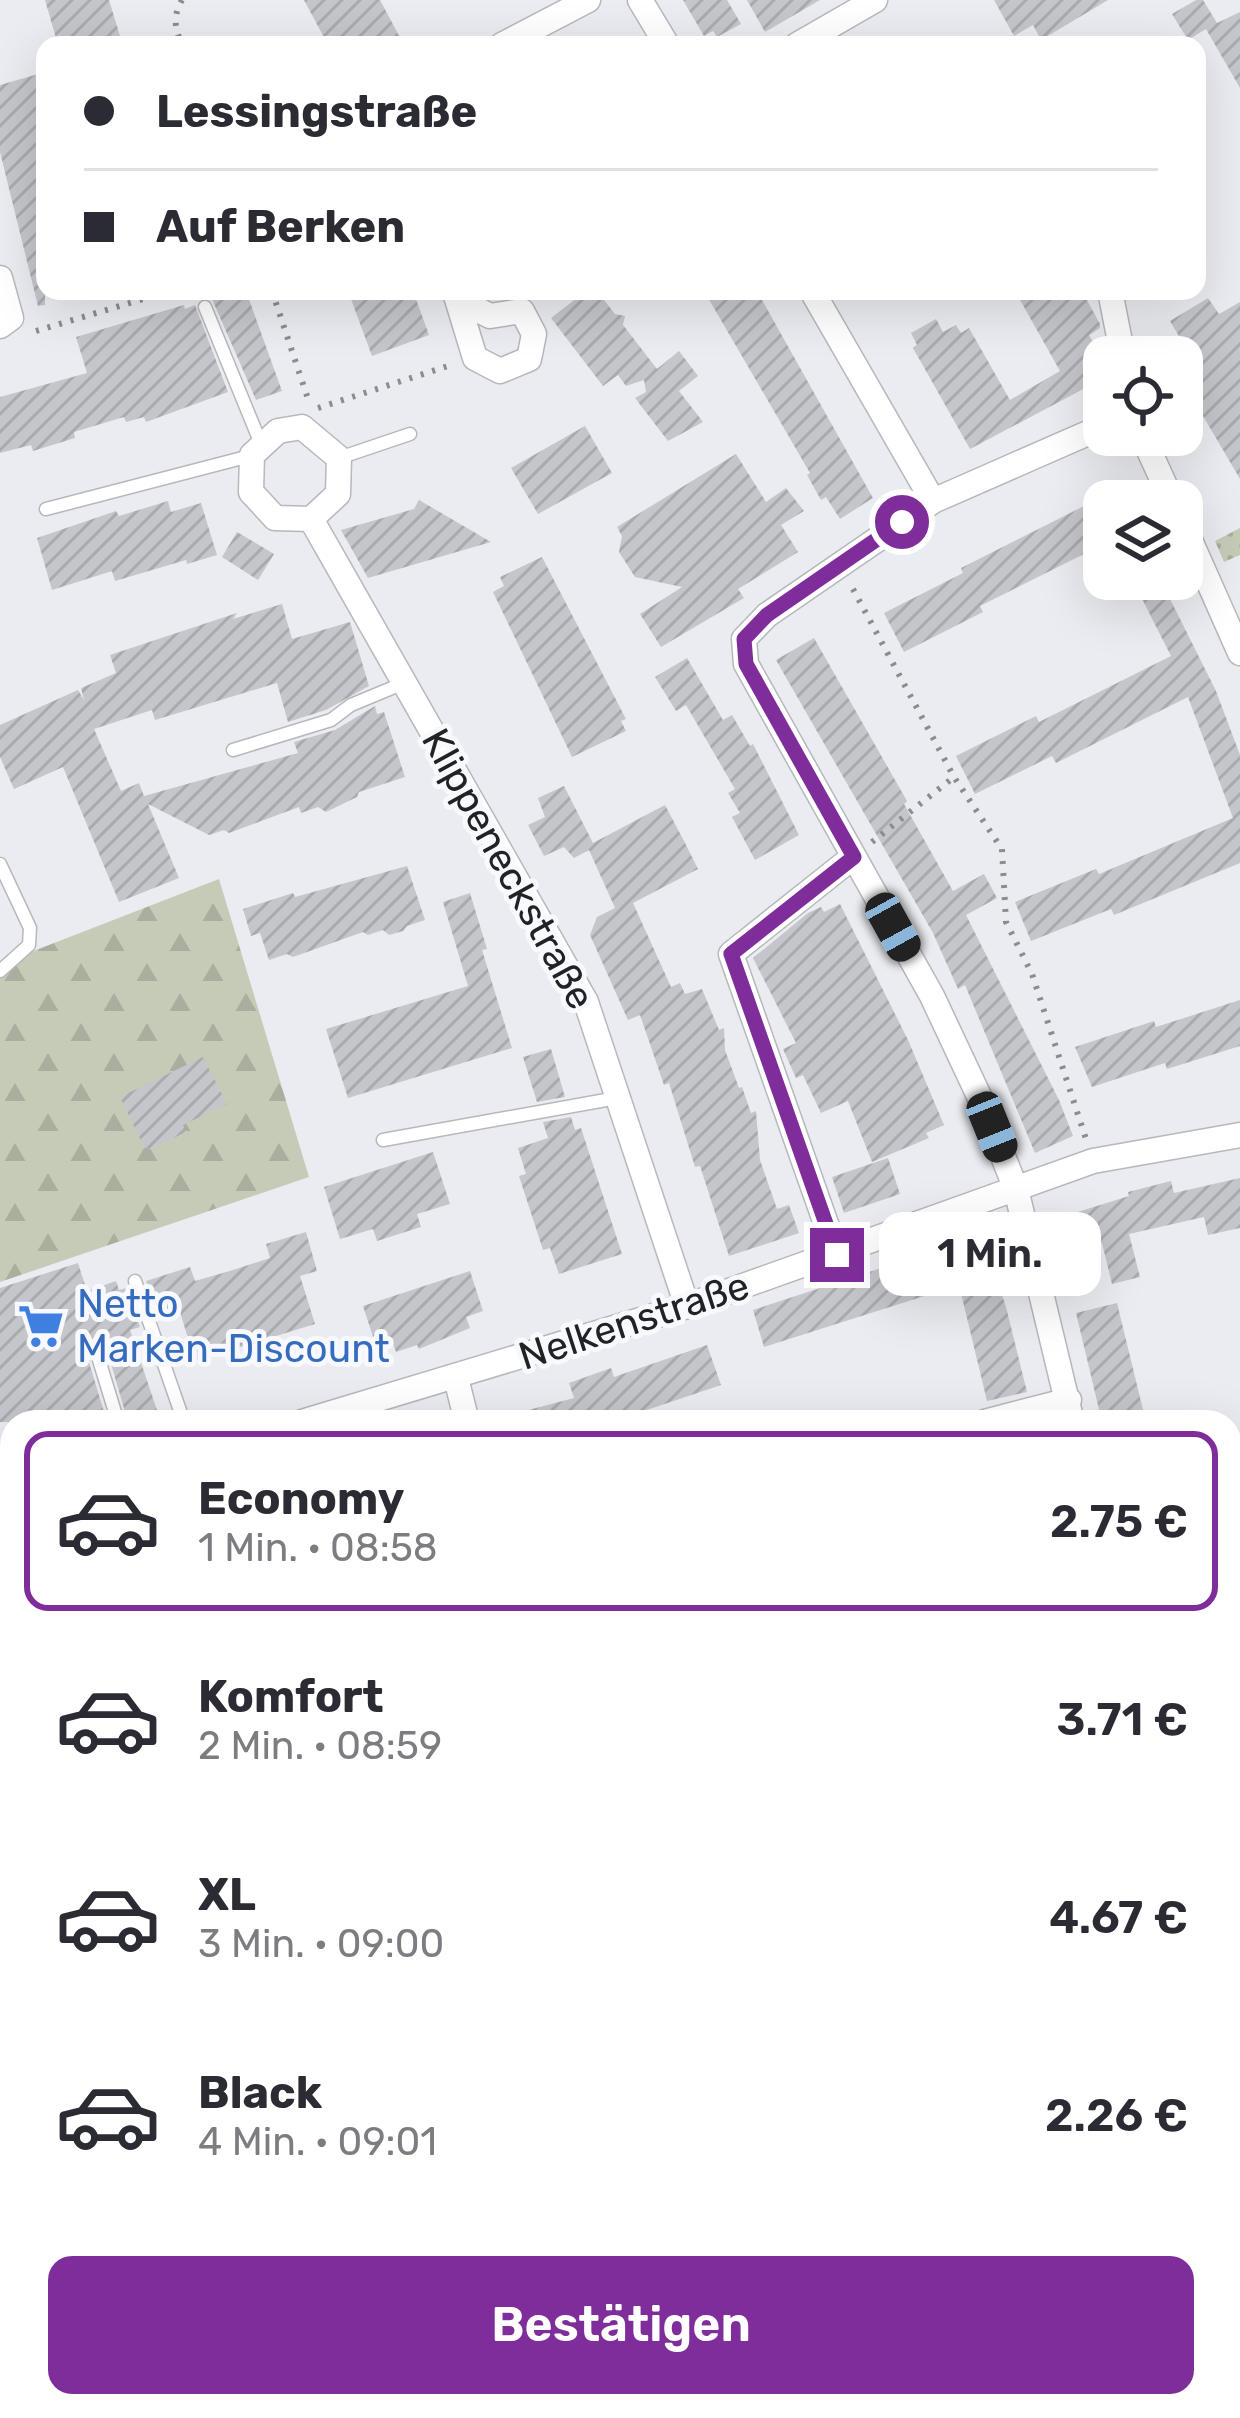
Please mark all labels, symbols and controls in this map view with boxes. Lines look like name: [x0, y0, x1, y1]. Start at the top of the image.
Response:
text: Lessingstraße: [156, 85, 477, 138]
text: Auf Berken: [156, 200, 405, 253]
map controls: [1083, 336, 1203, 600]
button: locate: [1083, 336, 1203, 456]
button: layers: [1083, 480, 1203, 600]
route start: [875, 495, 929, 549]
street label: Klippeneckstraße: [412, 721, 604, 1017]
car: [860, 887, 926, 967]
car: [962, 1087, 1022, 1167]
callout: 1 Min.: [879, 1213, 1101, 1297]
route end: [810, 1228, 864, 1282]
text: 1 Min.: [937, 1231, 1043, 1277]
street label: Nelkenstraße: [513, 1262, 755, 1380]
place label: Netto Marken-Discount: [77, 1281, 390, 1372]
supermarket icon: Netto Marken-Discount: [16, 1301, 66, 1351]
icon: car: [54, 1467, 162, 1575]
text: Economy: [198, 1472, 404, 1525]
text: 2.75 €: [1050, 1495, 1188, 1548]
text: 1 Min. · 08:58: [198, 1525, 438, 1571]
icon: car: [54, 1665, 162, 1773]
text: Komfort: [198, 1670, 384, 1723]
text: 3.71 €: [1057, 1693, 1188, 1746]
text: 2 Min. · 08:59: [198, 1723, 442, 1769]
icon: car: [54, 1863, 162, 1971]
text: XL: [198, 1868, 256, 1921]
text: 4.67 €: [1049, 1891, 1188, 1944]
text: 3 Min. · 09:00: [198, 1921, 444, 1967]
icon: car: [54, 2061, 162, 2169]
text: Black: [198, 2066, 322, 2119]
text: 2.26 €: [1045, 2089, 1188, 2142]
text: 4 Min. · 09:01: [198, 2119, 437, 2165]
button: Bestätigen: [48, 2256, 1194, 2394]

